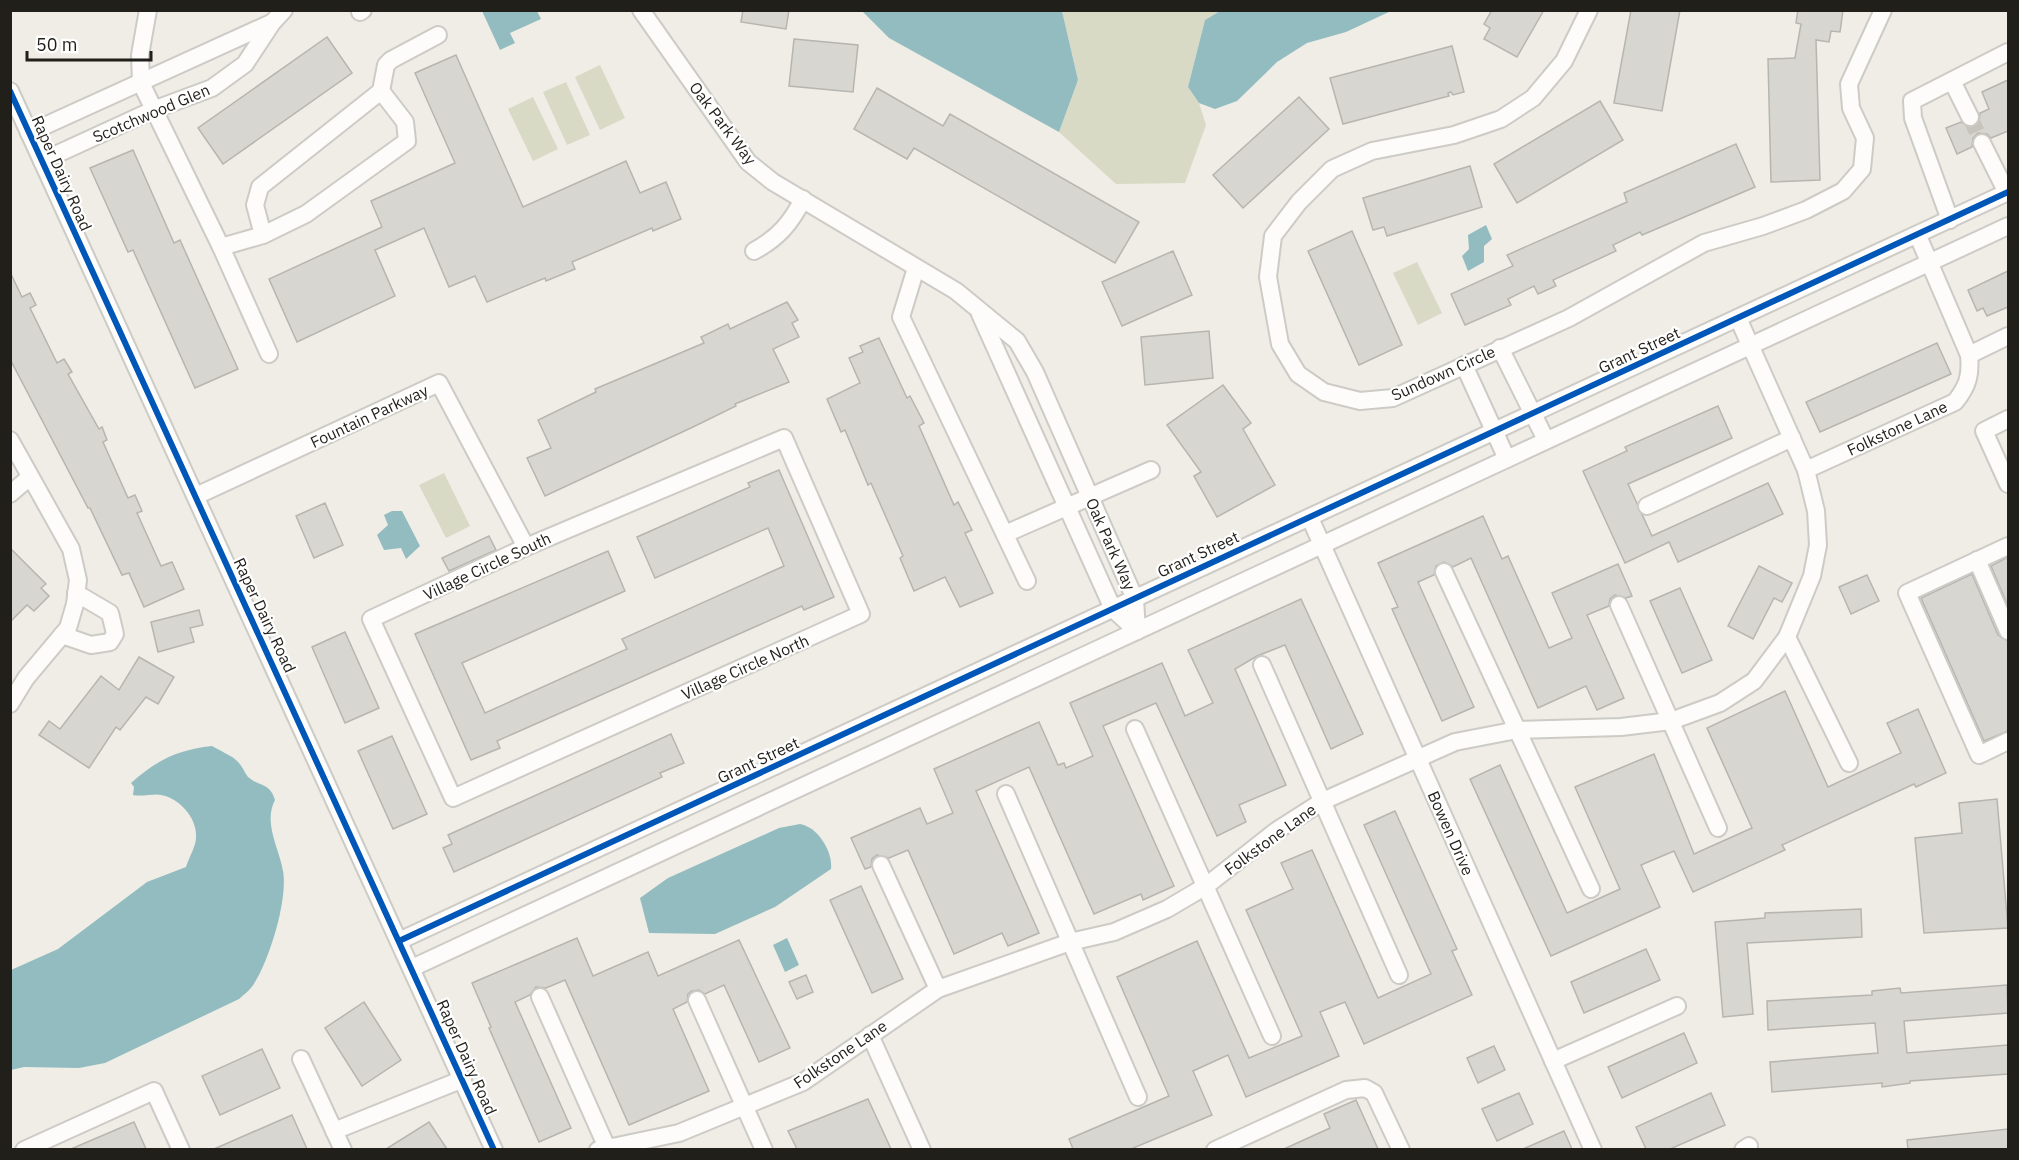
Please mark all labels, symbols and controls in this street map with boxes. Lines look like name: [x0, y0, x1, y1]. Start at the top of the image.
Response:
scale bar: [27, 24, 152, 62]
text: 50 m: [36, 33, 78, 56]
street label: Oak Park Way: [685, 78, 761, 168]
street label: Scotchwood Glen: [89, 79, 213, 147]
street label: Raper Dairy Road: [28, 112, 96, 234]
street label: Grant Street: [1595, 322, 1683, 378]
street label: Sundown Circle: [1388, 341, 1498, 405]
street label: Fountain Parkway: [307, 380, 431, 452]
street label: Folkstone Lane: [1844, 396, 1951, 460]
street label: Oak Park Way: [1082, 495, 1140, 593]
street label: Grant Street: [1154, 526, 1242, 582]
street label: Village Circle South: [420, 528, 554, 604]
street label: Raper Dairy Road: [230, 554, 300, 676]
street label: Village Circle North: [678, 630, 812, 704]
street label: Grant Street: [714, 732, 802, 788]
street label: Bowen Drive: [1423, 788, 1479, 879]
street label: Folkstone Lane: [1220, 799, 1320, 879]
street label: Raper Dairy Road: [433, 996, 501, 1118]
street label: Folkstone Lane: [789, 1015, 891, 1093]

